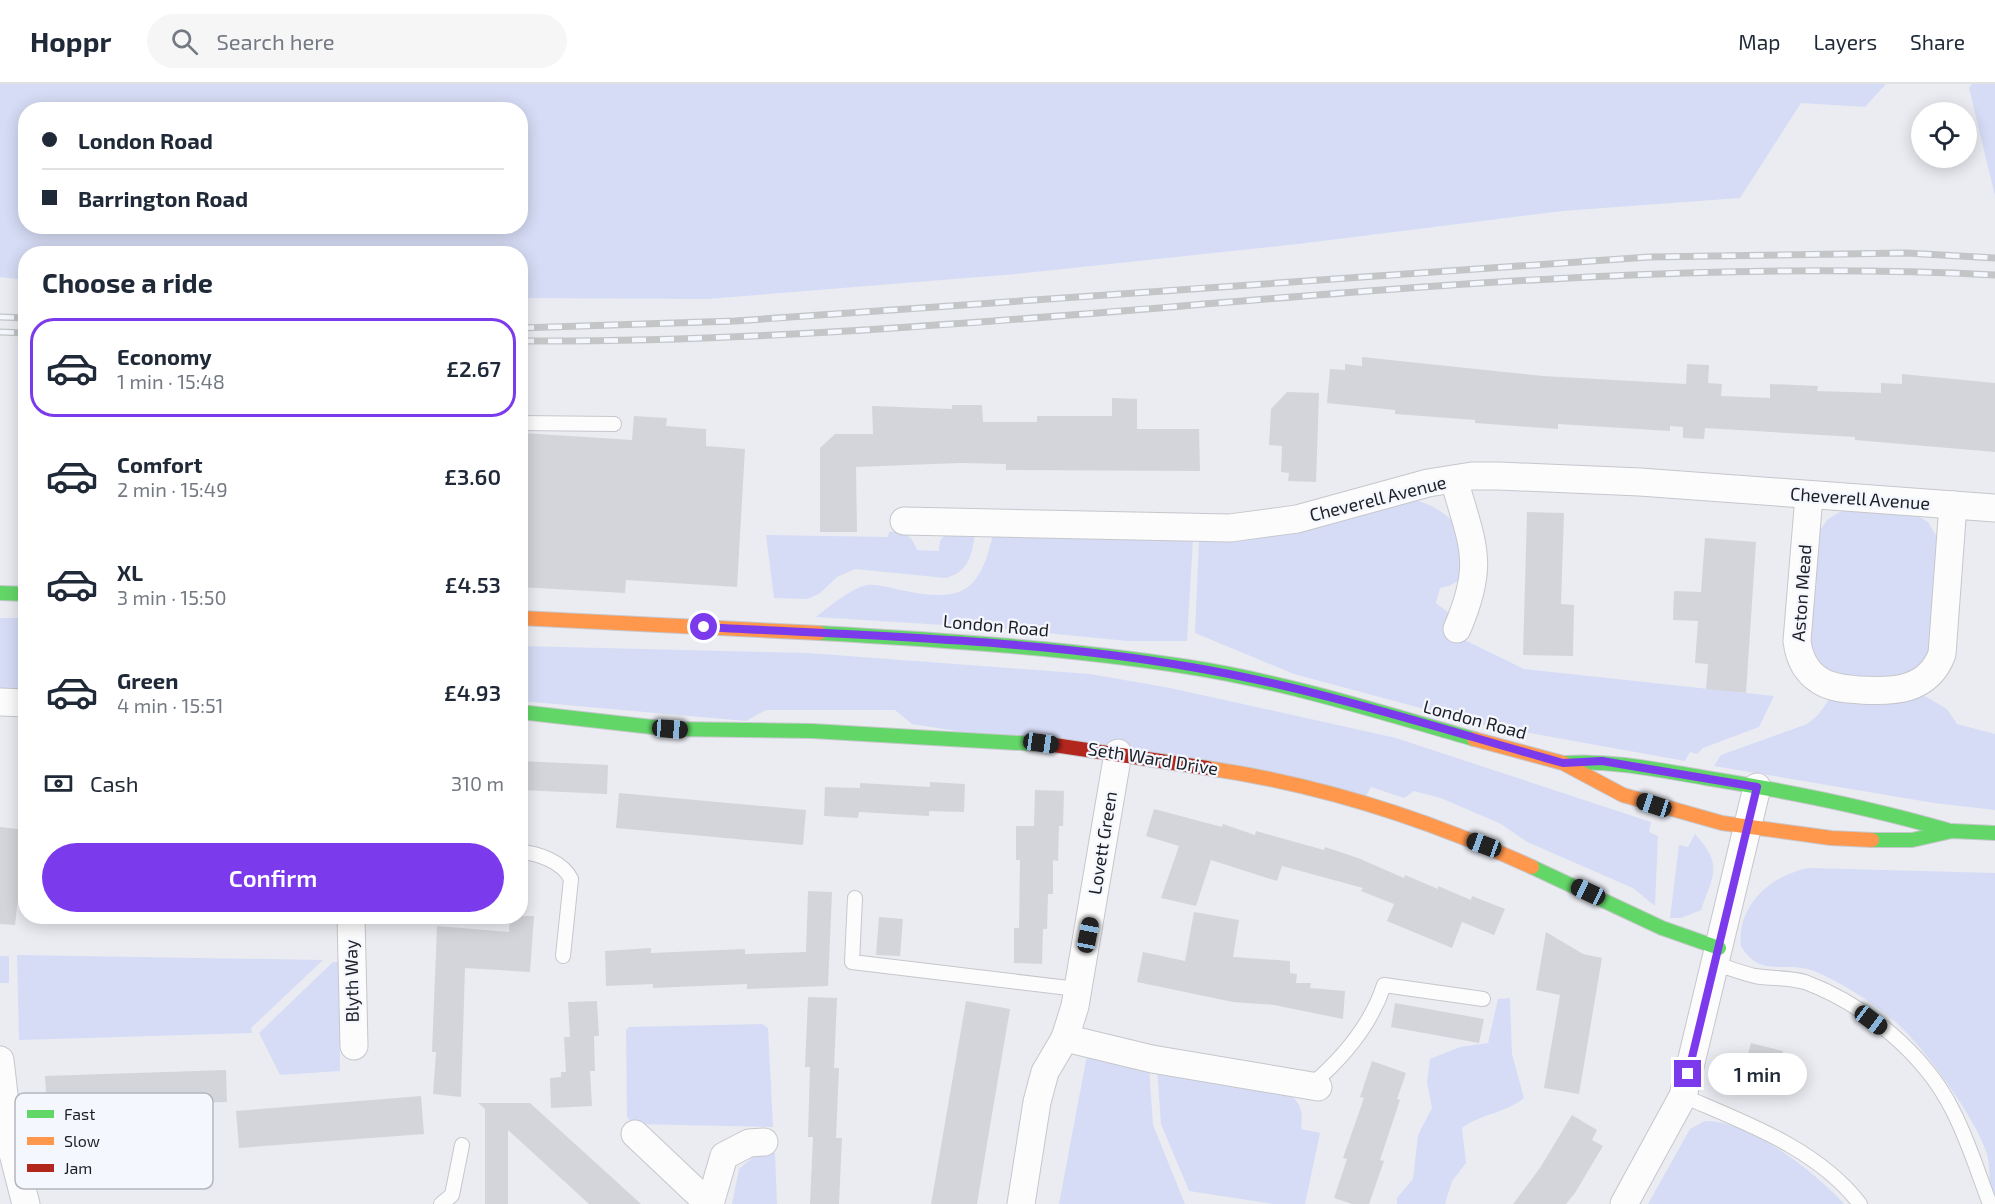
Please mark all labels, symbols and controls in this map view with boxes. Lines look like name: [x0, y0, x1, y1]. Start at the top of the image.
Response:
search box: [147, 14, 567, 68]
text: Hoppr: [30, 24, 111, 58]
icon: search: [168, 25, 201, 58]
text: Search here: [216, 28, 335, 54]
text: Map: [1738, 29, 1780, 54]
text: Layers: [1813, 29, 1877, 54]
text: Share: [1910, 29, 1965, 54]
map controls: [1911, 102, 1977, 168]
button: locate: [1911, 102, 1977, 168]
text: London Road: [78, 127, 213, 153]
text: Barrington Road: [78, 185, 248, 211]
text: Choose a ride: [42, 266, 213, 298]
icon: car: [45, 341, 99, 395]
text: Economy: [117, 343, 212, 369]
text: £2.67: [446, 355, 501, 381]
text: 1 min · 15:48: [117, 369, 225, 393]
icon: car: [45, 449, 99, 503]
text: Comfort: [117, 451, 202, 477]
text: £3.60: [444, 463, 501, 489]
street label: Cheverell Avenue: [1307, 470, 1448, 526]
text: 2 min · 15:49: [117, 477, 228, 501]
street label: Cheverell Avenue: [1789, 482, 1931, 514]
street label: Aston Mead: [1787, 544, 1815, 642]
icon: car: [45, 557, 99, 611]
text: XL: [117, 559, 143, 585]
text: £4.53: [445, 571, 501, 597]
text: 3 min · 15:50: [117, 585, 227, 609]
street label: London Road: [942, 609, 1050, 641]
route start: [690, 613, 717, 640]
icon: car: [45, 665, 99, 719]
text: Green: [117, 667, 179, 693]
text: £4.93: [444, 679, 501, 705]
text: 4 min · 15:51: [117, 693, 224, 717]
street label: London Road: [1421, 695, 1529, 743]
car: [651, 719, 689, 739]
car: [1022, 732, 1060, 754]
street label: Seth Ward Drive: [1086, 737, 1220, 779]
icon: cash: [42, 767, 75, 800]
text: Cash: [90, 770, 139, 796]
text: 310 m: [451, 771, 504, 795]
street label: Lovett Green: [1083, 790, 1121, 896]
car: [1634, 791, 1674, 819]
car: [1464, 830, 1504, 860]
button: Confirm: [42, 843, 504, 912]
car: [1568, 876, 1608, 908]
car: [1076, 916, 1100, 954]
street label: Blyth Way: [339, 939, 363, 1023]
car: [1851, 1002, 1891, 1038]
callout: 1 min: [1709, 1053, 1808, 1095]
route end: [1674, 1060, 1701, 1087]
text: 1 min: [1734, 1062, 1781, 1086]
legend: [15, 1093, 213, 1189]
text: Fast: [64, 1104, 95, 1123]
text: Slow: [64, 1131, 100, 1150]
text: Jam: [64, 1158, 92, 1177]

